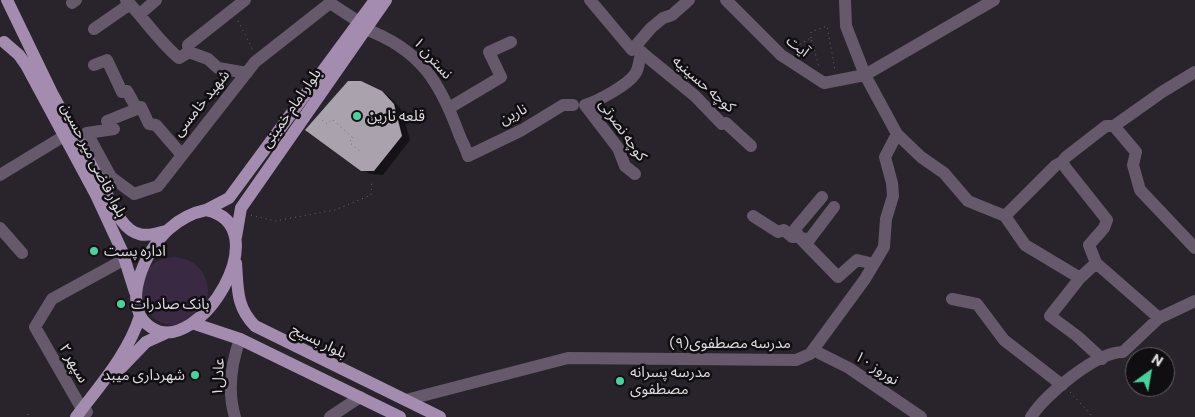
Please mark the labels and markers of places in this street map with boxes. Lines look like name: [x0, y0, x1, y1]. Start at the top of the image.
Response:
place label: قلعه نارین: [367, 107, 425, 125]
marker: قلعه نارین: [351, 110, 363, 122]
place label: اداره پست: [104, 242, 166, 260]
marker: اداره پست: [88, 245, 100, 257]
place label: بانک صادرات: [131, 295, 210, 313]
marker: بانک صادرات: [115, 298, 127, 310]
place label: مدرسه پسرانه مصطفوی: [630, 363, 711, 398]
place label: شهرداری میبد: [103, 366, 185, 384]
marker: شهرداری میبد: [189, 369, 201, 381]
marker: مدرسه پسرانه مصطفوی: [614, 375, 626, 387]

